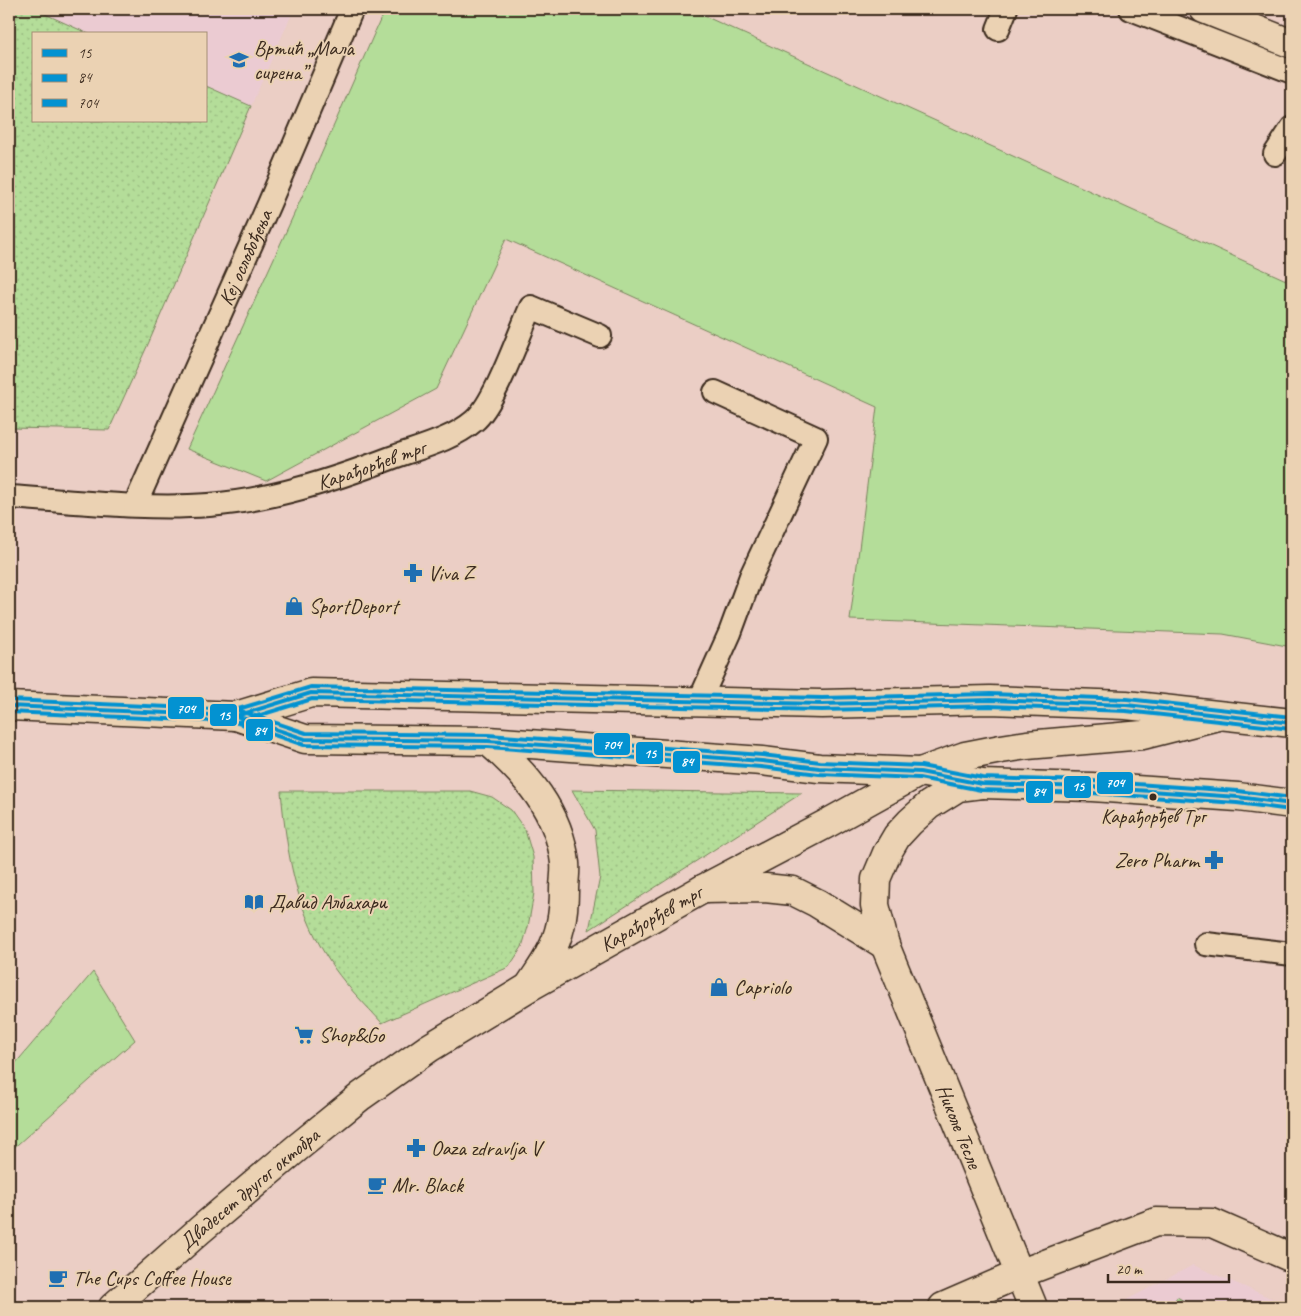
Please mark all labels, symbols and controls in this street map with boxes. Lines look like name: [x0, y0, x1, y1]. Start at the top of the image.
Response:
legend: [32, 32, 208, 122]
place label: Вртић „Мала сирена”: [254, 35, 355, 85]
text: 15: [78, 44, 93, 63]
school or university icon: Вртић „Мала сирена”: [228, 49, 250, 71]
text: 84: [78, 68, 93, 87]
text: 704: [78, 94, 100, 113]
street label: Кеј ослобођења: [213, 204, 279, 309]
street label: Карађорђев трг: [314, 433, 432, 496]
place label: Viva Z: [428, 560, 477, 586]
pharmacy icon: Viva Z: [402, 562, 424, 584]
place label: SportDeport: [309, 593, 401, 619]
shop icon: SportDeport: [283, 595, 305, 617]
line badge: 704: [167, 696, 205, 720]
text: 704: [177, 700, 197, 717]
line badge: 15: [209, 703, 238, 727]
text: 15: [218, 707, 232, 724]
line badge: 84: [245, 718, 274, 742]
text: 84: [254, 722, 268, 739]
line badge: 704: [593, 732, 631, 756]
text: 704: [603, 736, 623, 753]
line badge: 15: [635, 741, 664, 765]
text: 15: [644, 745, 658, 762]
line badge: 84: [672, 750, 701, 774]
text: 84: [681, 753, 695, 770]
line badge: 704: [1096, 771, 1134, 795]
text: 704: [1106, 774, 1126, 791]
line badge: 15: [1063, 775, 1092, 799]
text: 15: [1072, 778, 1086, 795]
line badge: 84: [1025, 780, 1054, 804]
text: 84: [1033, 783, 1047, 800]
marker: Карађорђев Трг: [1148, 792, 1158, 802]
place label: Карађорђев Трг: [1101, 804, 1208, 829]
place label: Zero Pharm: [1115, 847, 1201, 873]
pharmacy icon: Zero Pharm: [1203, 849, 1225, 871]
street label: Карађорђев трг: [595, 878, 709, 957]
place label: Давид Албахари: [269, 889, 388, 915]
library icon: Давид Албахари: [243, 891, 265, 913]
place label: Capriolo: [734, 974, 792, 1000]
shop icon: Capriolo: [708, 976, 730, 998]
place label: Shop&Go: [319, 1022, 386, 1048]
supermarket icon: Shop&Go: [293, 1024, 315, 1046]
street label: Николе Тесле: [930, 1080, 988, 1173]
street label: Двадесет другог октобра: [173, 1121, 326, 1256]
place label: Oaza zdravlja V: [431, 1135, 545, 1161]
pharmacy icon: Oaza zdravlja V: [405, 1137, 427, 1159]
place label: Mr. Black: [392, 1172, 464, 1198]
cafe icon: Mr. Black: [366, 1174, 388, 1196]
scale bar: [1108, 1251, 1230, 1283]
text: 20 m: [1116, 1260, 1143, 1279]
place label: The Cups Coffee House: [73, 1265, 232, 1291]
cafe icon: The Cups Coffee House: [47, 1267, 69, 1289]

